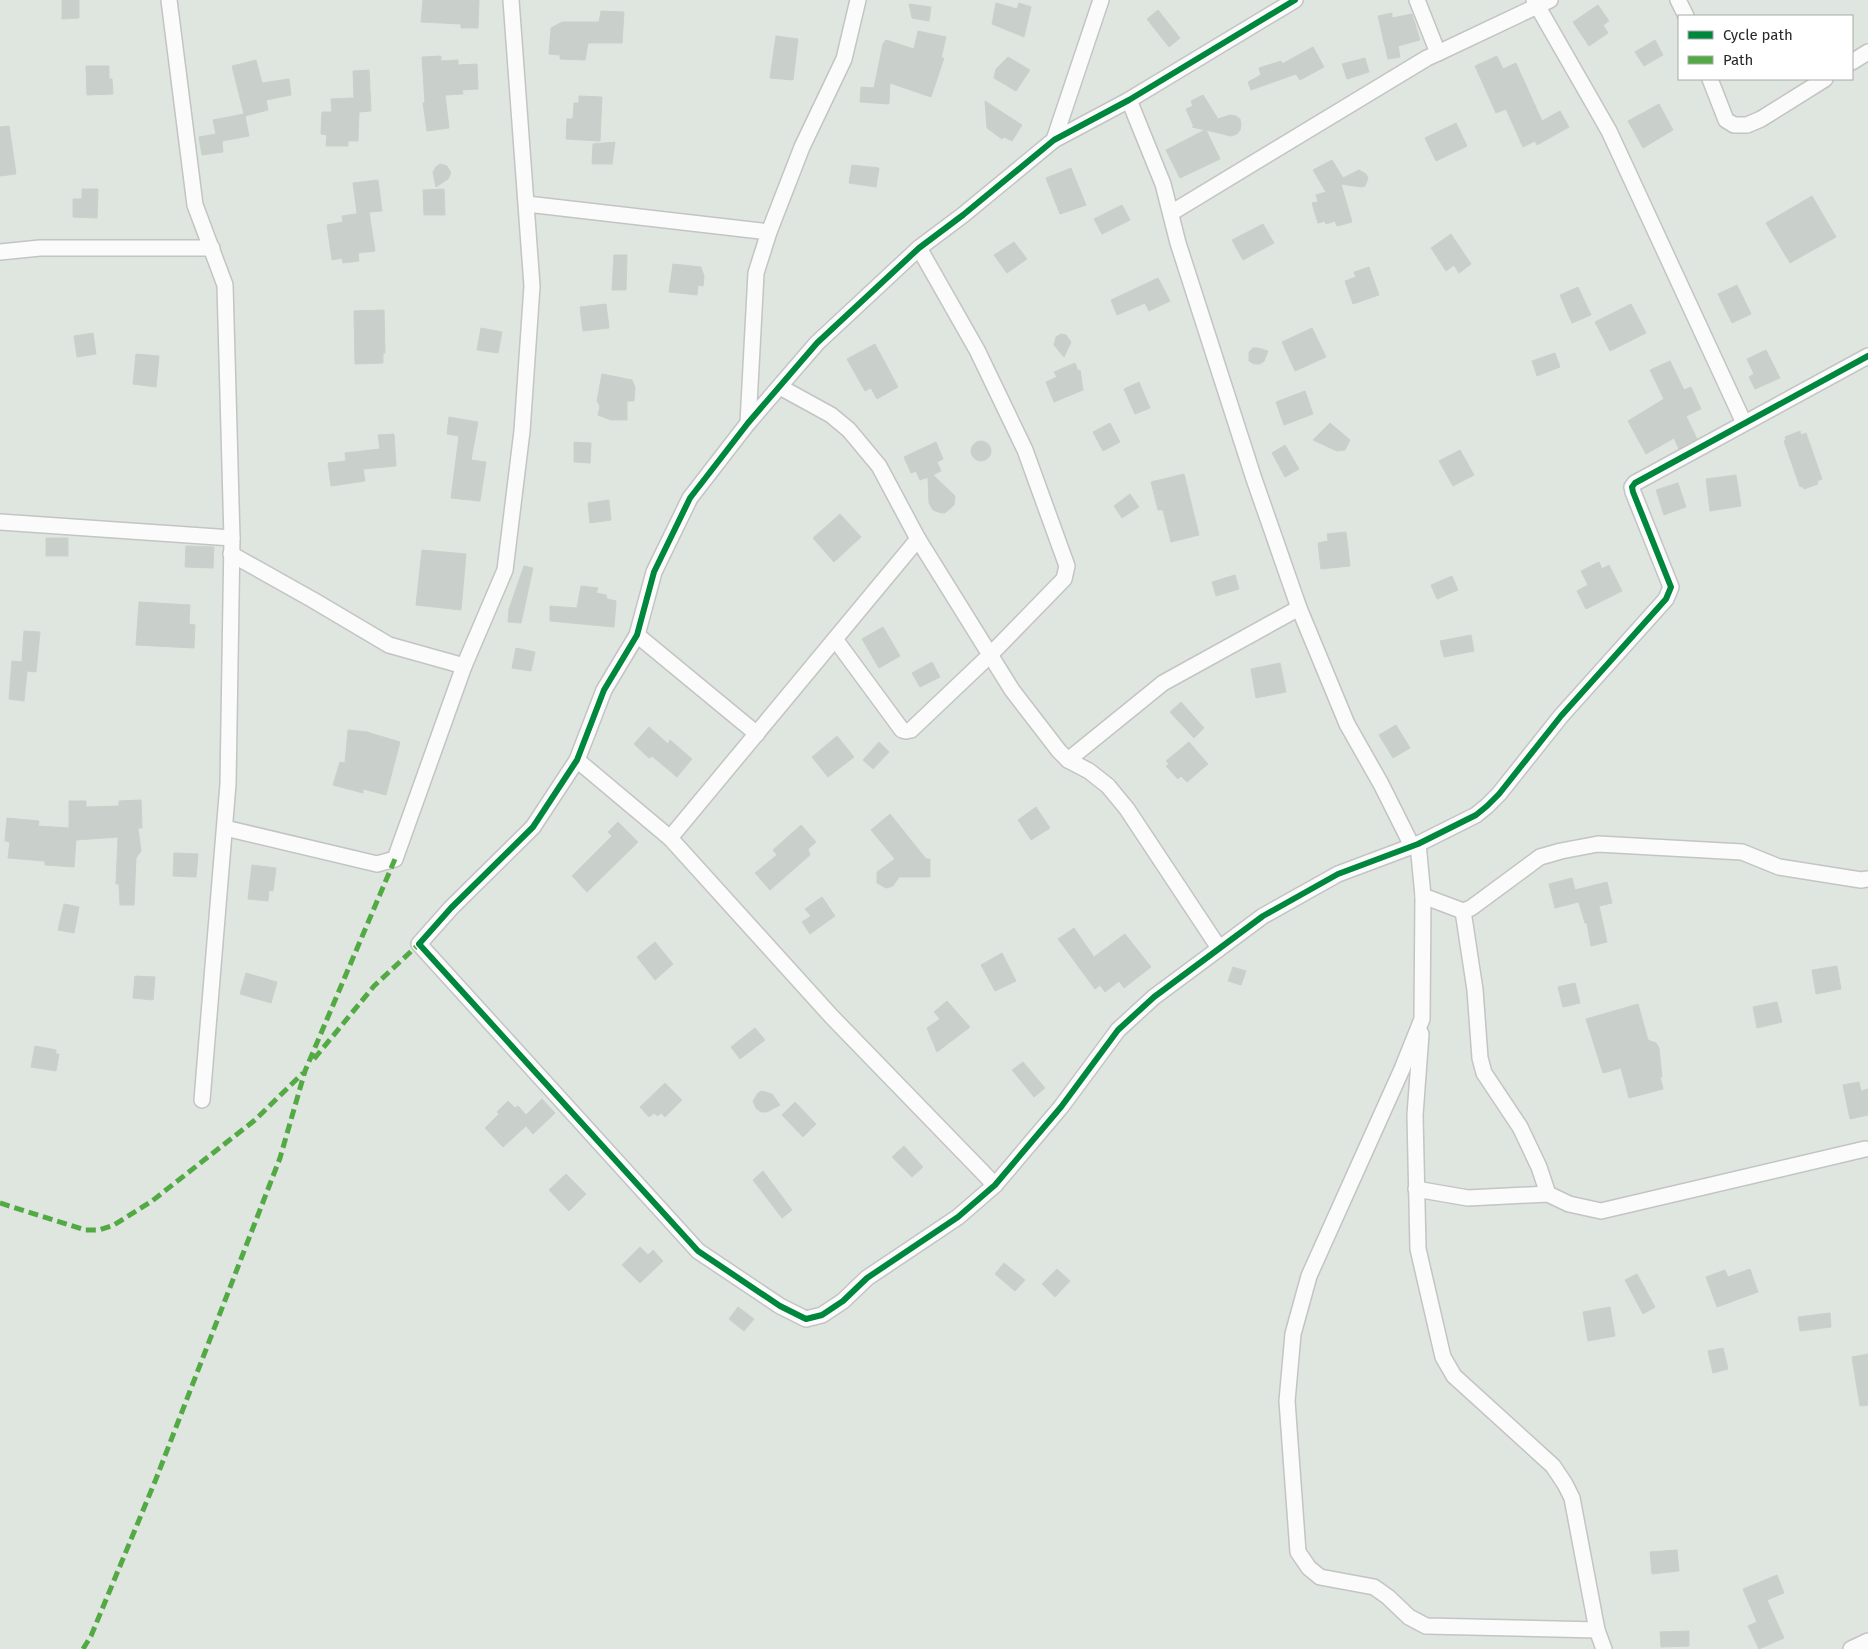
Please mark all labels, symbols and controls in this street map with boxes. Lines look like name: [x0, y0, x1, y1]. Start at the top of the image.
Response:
legend: [1678, 15, 1853, 80]
text: Cycle path: [1723, 26, 1793, 44]
text: Path: [1723, 51, 1753, 69]

